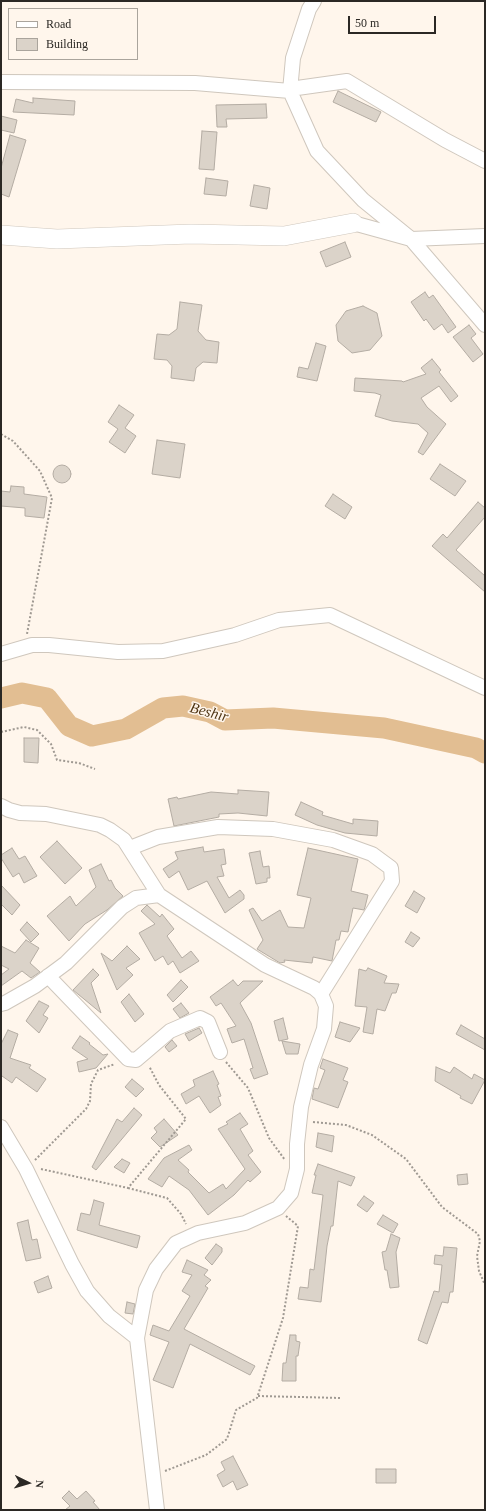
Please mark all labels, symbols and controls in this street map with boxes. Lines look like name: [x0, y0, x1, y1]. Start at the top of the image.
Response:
legend: [8, 8, 138, 60]
scale bar: [350, 8, 438, 34]
text: 50 m: [355, 16, 379, 30]
text: Road: [46, 17, 71, 31]
text: Building: [46, 37, 88, 51]
water label: Beshir: [188, 699, 230, 727]
north arrow: [8, 1463, 48, 1503]
text: N: [34, 1480, 46, 1489]

